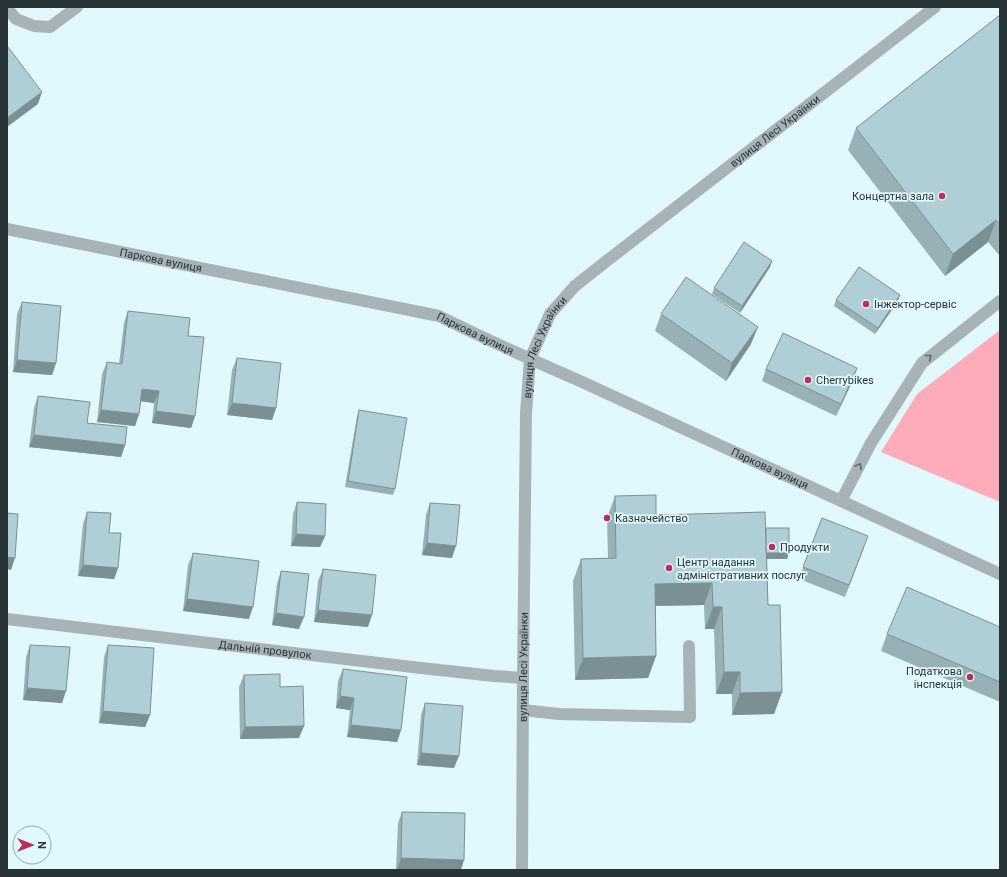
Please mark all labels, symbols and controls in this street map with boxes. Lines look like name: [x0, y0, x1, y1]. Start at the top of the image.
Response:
street label: вулиця Лесі Українки: [727, 92, 822, 170]
place label: Концертна зала: [852, 190, 934, 203]
marker: Концертна зала: [937, 191, 947, 201]
street label: Паркова вулиця: [119, 245, 203, 275]
street label: вулиця Лесі Українки: [521, 294, 569, 399]
place label: Інжектор-сервіс: [874, 298, 957, 311]
marker: Інжектор-сервіс: [861, 299, 871, 309]
street label: Паркова вулиця: [435, 309, 516, 357]
one-way arrow: [925, 355, 932, 362]
place label: Сherrybikes: [816, 374, 874, 387]
marker: Сherrybikes: [803, 375, 813, 385]
street label: Паркова вулиця: [729, 445, 811, 492]
one-way arrow: [854, 463, 862, 470]
place label: Казначейство: [615, 512, 688, 525]
marker: Казначейство: [602, 513, 612, 523]
place label: Продукти: [780, 541, 829, 554]
marker: Продукти: [767, 542, 777, 552]
place label: Центр надання адміністративних послуг: [677, 556, 806, 582]
marker: Центр надання адміністративних послуг: [664, 563, 674, 573]
street label: вулиця Лесі Українки: [516, 612, 530, 722]
street label: Дальній провулок: [218, 638, 312, 662]
place label: Податкова інспекція: [906, 665, 962, 691]
marker: Податкова інспекція: [965, 672, 975, 682]
north arrow: [12, 825, 52, 865]
text: N: [35, 841, 48, 849]

